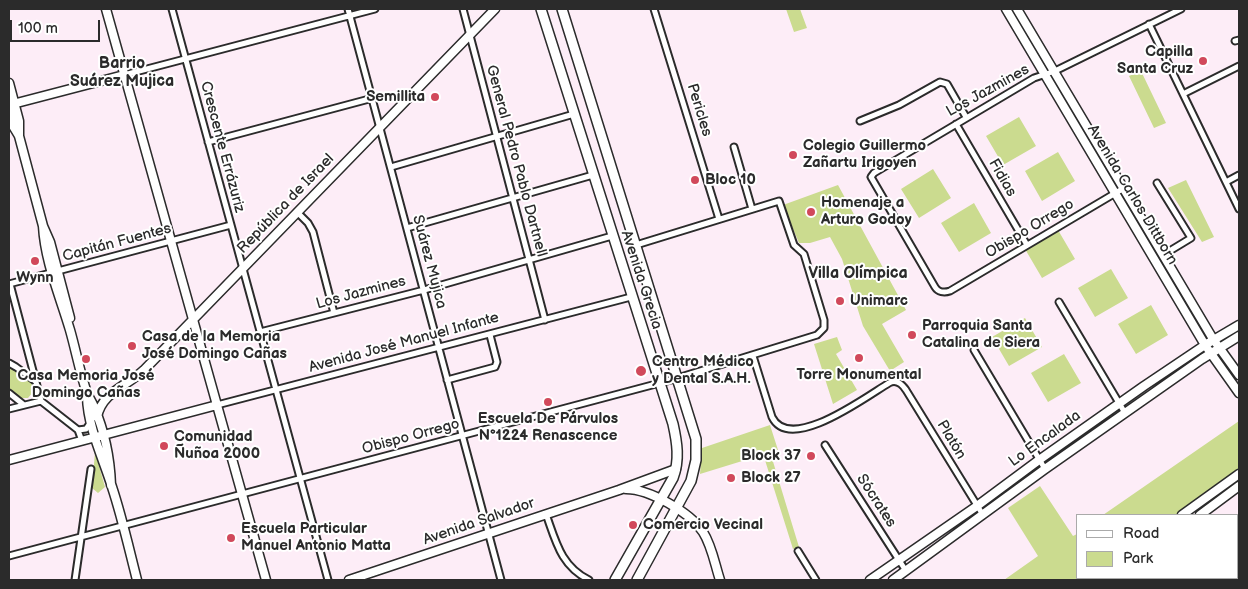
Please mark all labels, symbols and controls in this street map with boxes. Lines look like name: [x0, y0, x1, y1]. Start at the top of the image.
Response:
scale bar: [12, 10, 102, 42]
text: 100 m: [18, 19, 58, 38]
place label: Capilla Santa Cruz: [1117, 43, 1193, 78]
district label: Barrio Suárez Mujica: [70, 54, 174, 92]
marker: Capilla Santa Cruz: [1197, 55, 1209, 67]
street label: Los Jazmines: [943, 61, 1033, 121]
street label: General Pedro Pablo Dartnell: [482, 63, 550, 259]
street label: Crescente Errázuriz: [196, 79, 248, 215]
street label: Pericles: [682, 81, 716, 139]
place label: Semillita: [366, 88, 425, 106]
marker: Semillita: [429, 91, 441, 103]
street label: Avenida Carlos Dittborn: [1083, 122, 1181, 268]
place label: Colegio Guillermo Zañartu Irigoyen: [803, 137, 926, 172]
marker: Colegio Guillermo Zañartu Irigoyen: [787, 149, 799, 161]
street label: República de Israel: [234, 150, 338, 258]
street label: Fidias: [984, 156, 1020, 200]
place label: Bloc 10: [705, 171, 756, 189]
marker: Bloc 10: [689, 174, 701, 186]
place label: Homenaje a Arturo Godoy: [821, 194, 912, 229]
street label: Obispo Orrego: [982, 195, 1078, 263]
marker: Homenaje a Arturo Godoy: [805, 206, 817, 218]
street label: Suárez Mujica: [408, 213, 450, 311]
street label: Capitán Fuentes: [61, 220, 173, 266]
street label: Avenida Grecia: [617, 228, 665, 332]
marker: Wynn: [29, 255, 41, 267]
district label: Villa Olímpica: [808, 264, 908, 284]
place label: Wynn: [16, 269, 54, 287]
street label: Los Jazmines: [314, 272, 408, 314]
place label: Unimarc: [850, 292, 908, 310]
marker: Unimarc: [834, 295, 846, 307]
street label: Avenida José Manuel Infante: [307, 309, 501, 377]
place label: Parroquia Santa Catalina de Siera: [922, 317, 1040, 352]
place label: Casa de la Memoria José Domingo Cañas: [142, 328, 287, 363]
marker: Parroquia Santa Catalina de Siera: [906, 329, 918, 341]
marker: Casa de la Memoria José Domingo Cañas: [126, 340, 138, 352]
marker: Torre Monumental: [853, 352, 865, 364]
marker: Casa Memoria José Domingo Cañas: [80, 353, 92, 365]
place label: Centro Médico y Dental S.A.H.: [652, 353, 754, 388]
marker: Centro Médico y Dental S.A.H.: [634, 364, 648, 378]
place label: Torre Monumental: [797, 366, 921, 384]
place label: Casa Memoria José Domingo Cañas: [18, 367, 154, 402]
marker: Escuela De Párvulos N°1224 Renascence: [542, 396, 554, 408]
street label: Lo Encalada: [1006, 407, 1084, 471]
place label: Escuela De Párvulos N°1224 Renascence: [478, 410, 618, 445]
street label: Obispo Orrego: [360, 415, 462, 459]
street label: Platón: [932, 417, 970, 463]
place label: Comunidad Ñuñoa 2000: [174, 428, 260, 463]
marker: Comunidad Ñuñoa 2000: [158, 440, 170, 452]
place label: Block 37: [741, 447, 801, 465]
marker: Block 37: [805, 450, 817, 462]
place label: Block 27: [741, 469, 801, 487]
street label: Sócrates: [852, 471, 900, 531]
marker: Block 27: [725, 472, 737, 484]
street label: Avenida Salvador: [421, 494, 537, 550]
legend: [1076, 514, 1238, 579]
place label: Comercio Vecinal: [643, 516, 763, 534]
marker: Comercio Vecinal: [627, 519, 639, 531]
place label: Escuela Particular Manuel Antonio Matta: [241, 520, 391, 555]
text: Road: [1123, 524, 1159, 543]
marker: Escuela Particular Manuel Antonio Matta: [225, 532, 237, 544]
text: Park: [1123, 549, 1153, 568]

